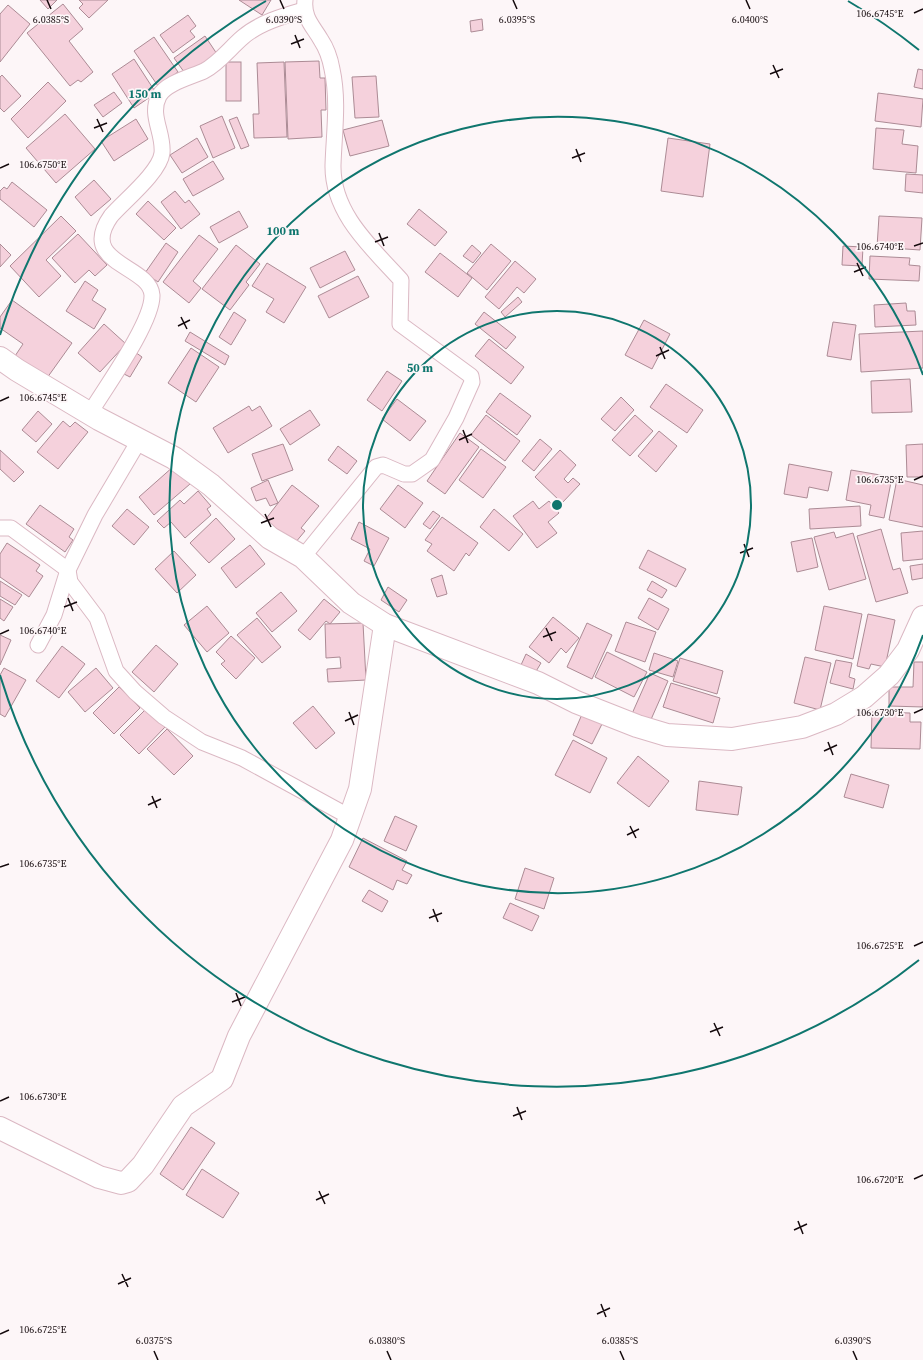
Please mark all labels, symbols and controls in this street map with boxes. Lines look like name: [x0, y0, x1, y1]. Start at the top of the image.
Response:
text: 106.6745°E: [856, 7, 904, 20]
text: 6.0385°S: [33, 13, 69, 26]
text: 6.0390°S: [266, 13, 302, 26]
text: 6.0395°S: [499, 13, 535, 26]
text: 6.0400°S: [732, 13, 768, 26]
text: 150 m: [129, 86, 162, 102]
text: 106.6750°E: [19, 158, 67, 171]
text: 100 m: [267, 223, 300, 239]
text: 106.6740°E: [856, 240, 904, 253]
text: 50 m: [407, 360, 433, 376]
text: 106.6745°E: [19, 391, 67, 404]
text: 106.6735°E: [856, 473, 904, 486]
centre of rings: [550, 498, 564, 512]
text: 106.6740°E: [19, 624, 67, 637]
text: 106.6730°E: [856, 706, 904, 719]
text: 106.6735°E: [19, 857, 67, 870]
text: 106.6725°E: [856, 939, 904, 952]
text: 106.6730°E: [19, 1090, 67, 1103]
text: 106.6720°E: [856, 1173, 904, 1186]
text: 106.6725°E: [19, 1323, 67, 1336]
text: 6.0375°S: [136, 1334, 172, 1347]
text: 6.0380°S: [369, 1334, 405, 1347]
text: 6.0385°S: [602, 1334, 638, 1347]
text: 6.0390°S: [835, 1334, 871, 1347]

